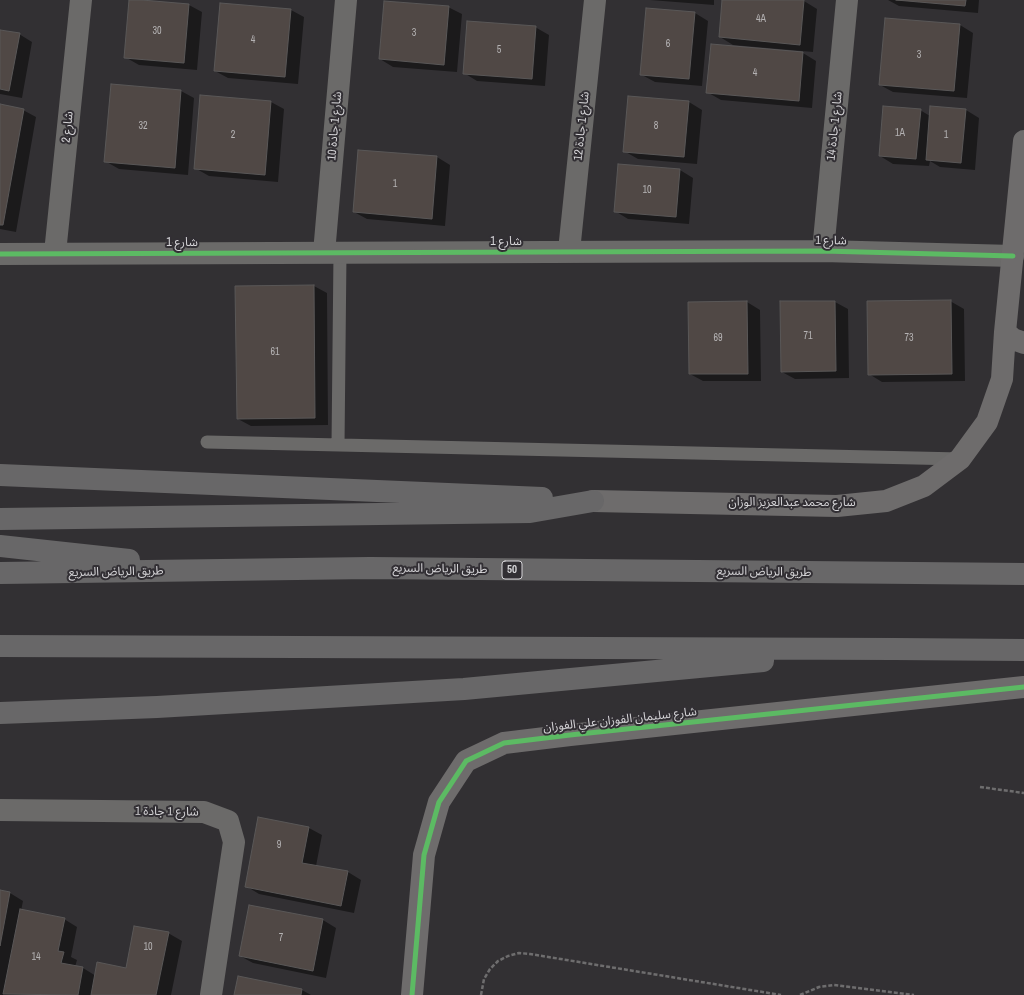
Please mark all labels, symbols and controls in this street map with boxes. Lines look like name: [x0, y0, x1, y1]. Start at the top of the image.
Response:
house number: 4A: [756, 13, 766, 25]
house number: 30: [152, 25, 162, 37]
house number: 3: [412, 27, 416, 39]
house number: 4: [251, 34, 255, 46]
house number: 6: [666, 38, 670, 50]
house number: 5: [497, 44, 501, 56]
house number: 3: [917, 49, 921, 61]
house number: 4: [753, 67, 757, 79]
street label: شارع 1 جادة 10: [325, 91, 345, 161]
street label: شارع 1 جادة 12: [571, 91, 593, 161]
street label: شارع 1 جادة 14: [824, 91, 846, 161]
street label: شارع 2: [59, 111, 77, 143]
house number: 32: [138, 120, 148, 132]
house number: 8: [654, 120, 658, 132]
house number: 1A: [895, 127, 905, 139]
house number: 2: [231, 129, 235, 141]
house number: 1: [944, 129, 948, 141]
house number: 1: [393, 178, 397, 190]
house number: 10: [642, 184, 652, 196]
street label: شارع 1: [815, 234, 847, 248]
street label: شارع 1: [490, 235, 522, 249]
street label: شارع 1: [166, 236, 198, 250]
house number: 71: [803, 330, 813, 342]
house number: 69: [713, 332, 723, 344]
house number: 73: [904, 332, 914, 344]
house number: 61: [270, 346, 280, 358]
street label: شارع محمد عبدالعزيز الوزان: [728, 496, 856, 510]
street label: طريق الرياض السريع: [392, 561, 488, 577]
road number: 50: [502, 561, 522, 579]
street label: طريق الرياض السريع: [68, 564, 164, 580]
street label: طريق الرياض السريع: [716, 564, 812, 580]
street label: شارع سليمان الفوزان علي الفوزان: [542, 705, 698, 735]
street label: شارع 1 جادة 1: [135, 804, 199, 820]
house number: 9: [277, 839, 281, 851]
house number: 7: [279, 932, 283, 944]
house number: 10: [143, 941, 153, 953]
house number: 14: [31, 951, 41, 963]

